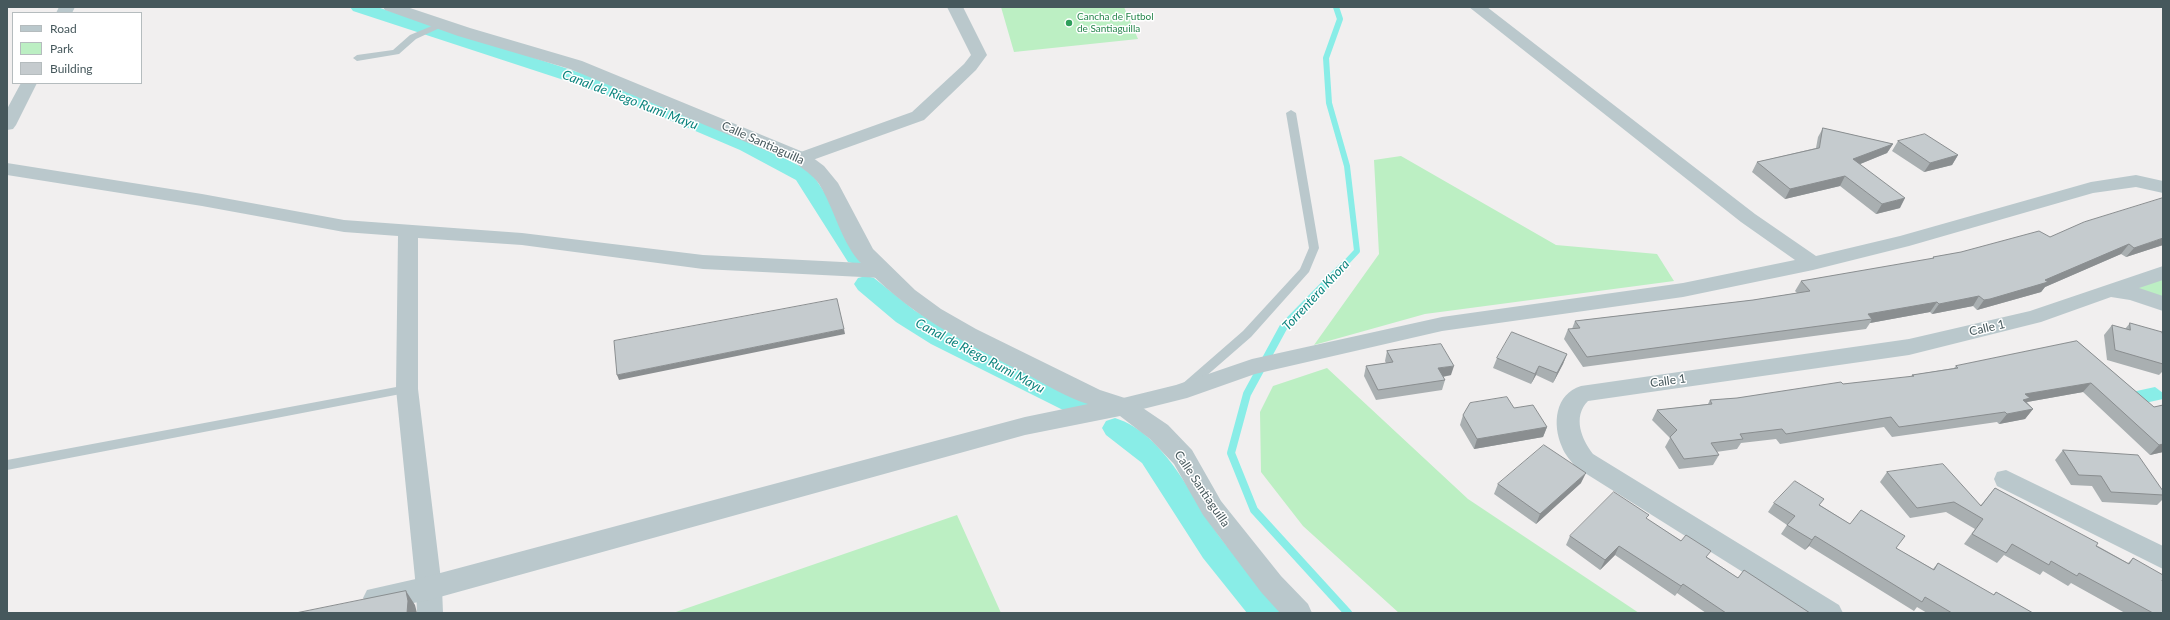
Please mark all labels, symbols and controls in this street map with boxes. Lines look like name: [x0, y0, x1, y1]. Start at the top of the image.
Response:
place label: Cancha de Futbol de Santiaguilla: [1077, 11, 1154, 34]
legend: [12, 12, 142, 84]
marker: Cancha de Futbol de Santiaguilla: [1064, 18, 1074, 28]
text: Road: [50, 21, 77, 36]
text: Park: [50, 41, 73, 56]
text: Building: [50, 61, 93, 76]
water label: Canal de Riego Rumi Mayu: [560, 67, 700, 133]
street label: Calle Santiaguilla: [719, 118, 807, 168]
water label: Torrentera Khora: [1279, 256, 1353, 334]
water label: Canal de Riego Rumi Mayu: [913, 315, 1047, 397]
street label: Calle 1: [1968, 317, 2006, 339]
street label: Calle 1: [1649, 371, 1687, 391]
street label: Calle Santiaguilla: [1171, 448, 1233, 530]

